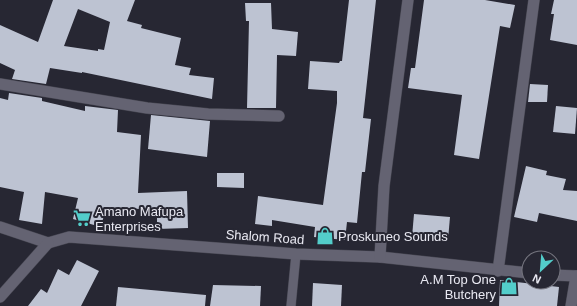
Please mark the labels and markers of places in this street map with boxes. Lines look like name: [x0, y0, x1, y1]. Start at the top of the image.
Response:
place label: Amano Mafupa Enterprises: [95, 204, 184, 234]
supermarket icon: Amano Mafupa Enterprises: [72, 208, 92, 228]
shop icon: Proskuneo Sounds: [315, 226, 335, 246]
place label: Proskuneo Sounds: [338, 229, 448, 244]
place label: A.M Top One Butchery: [420, 272, 496, 302]
shop icon: A.M Top One Butchery: [499, 276, 519, 296]

